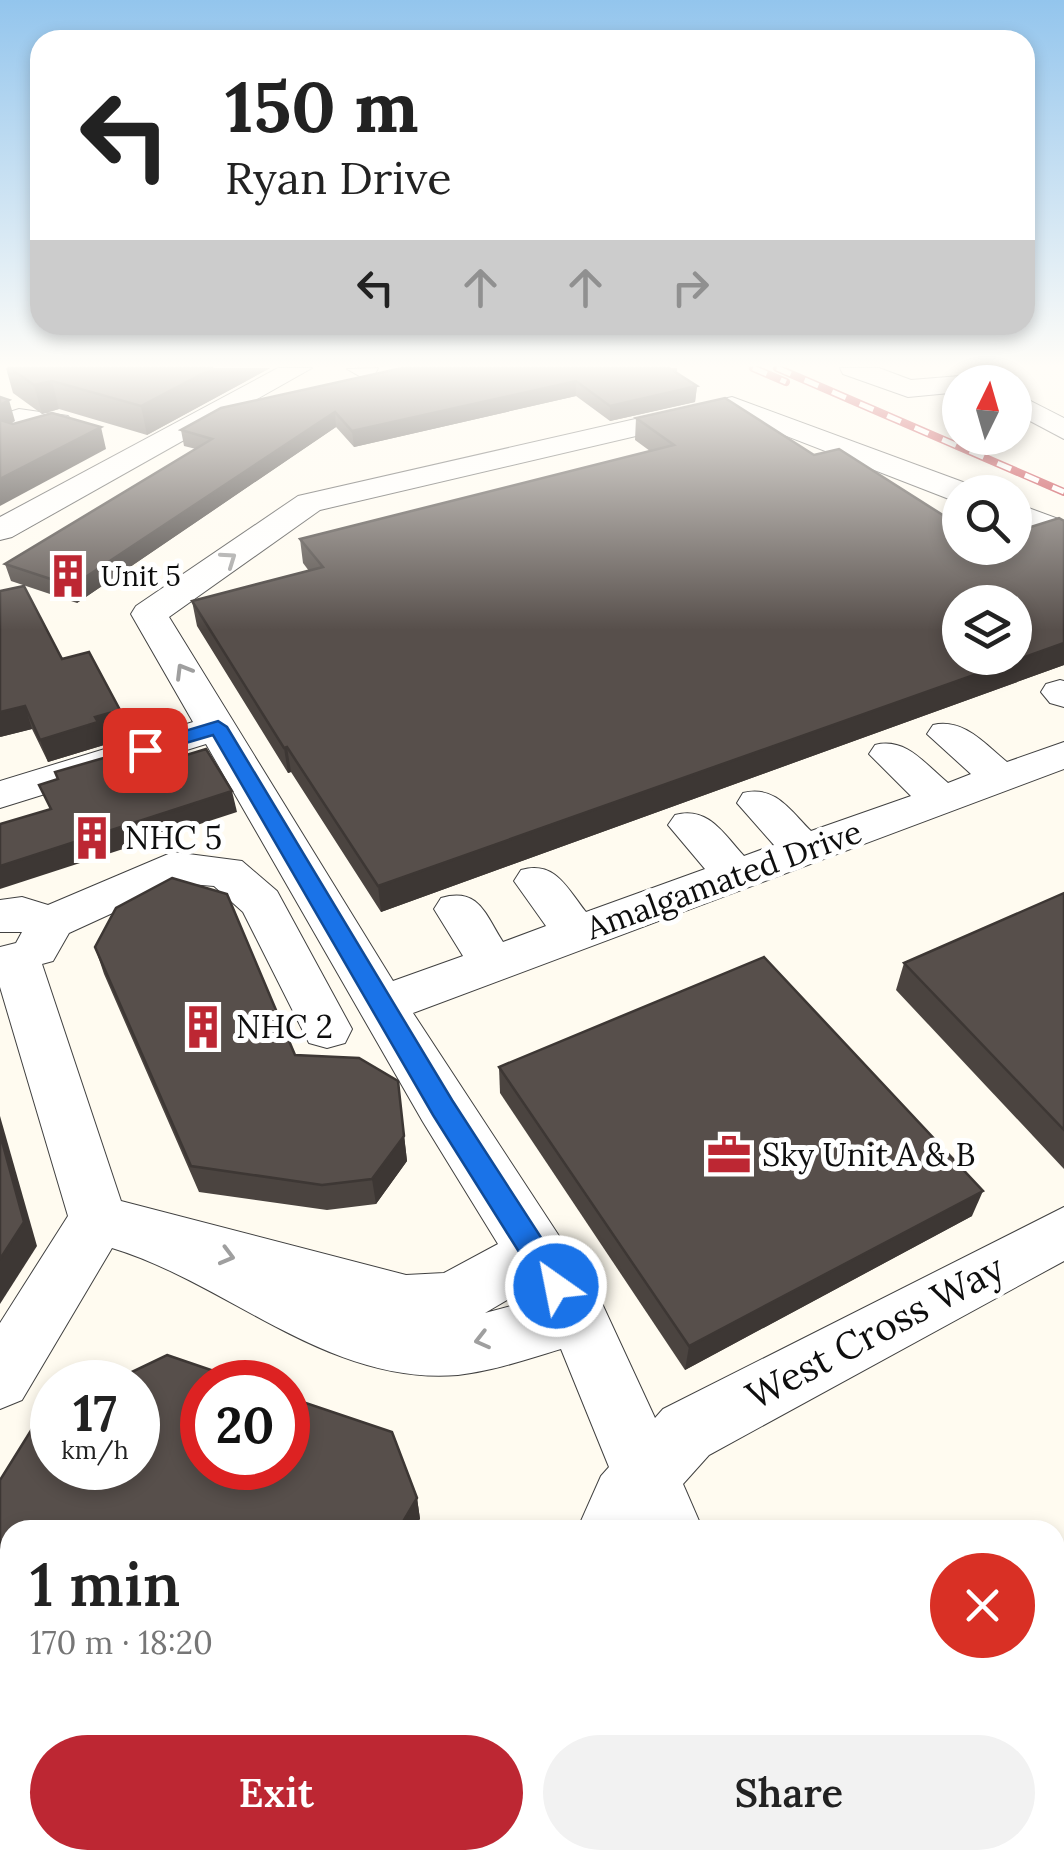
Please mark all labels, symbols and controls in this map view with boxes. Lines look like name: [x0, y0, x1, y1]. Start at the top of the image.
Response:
text: 150 m: [225, 62, 419, 151]
icon: left: [60, 70, 190, 200]
text: Ryan Drive: [225, 149, 452, 206]
icon: left: [348, 260, 403, 315]
icon: ahead: [453, 260, 508, 315]
icon: ahead: [558, 260, 613, 315]
icon: right: [663, 260, 718, 315]
north arrow: [942, 365, 1032, 455]
map controls: [942, 365, 1032, 675]
button: search: [942, 475, 1032, 565]
building icon: Unit 5: [44, 552, 92, 600]
one-way arrow: [218, 553, 236, 571]
place label: Unit 5: [101, 558, 181, 594]
button: layers: [942, 585, 1032, 675]
one-way arrow: [176, 664, 195, 682]
pin: [103, 708, 188, 793]
icon: arrive: [118, 723, 173, 778]
street label: Amalgamated Drive: [580, 811, 867, 949]
building icon: NHC 5: [68, 814, 116, 862]
place label: NHC 5: [125, 817, 222, 858]
building icon: NHC 2: [179, 1003, 227, 1051]
place label: NHC 2: [236, 1006, 333, 1047]
office icon: Sky Unit A & B: [705, 1131, 753, 1179]
place label: Sky Unit A & B: [762, 1134, 975, 1175]
position arrow: [504, 1234, 608, 1338]
street label: West Cross Way: [737, 1243, 1012, 1420]
one-way arrow: [218, 1244, 235, 1265]
one-way arrow: [474, 1328, 491, 1349]
speed limit sign: 20: [180, 1360, 310, 1490]
text: 17: [73, 1381, 117, 1445]
text: km/h: [61, 1434, 129, 1466]
text: 1 min: [30, 1546, 180, 1622]
button: close: [930, 1553, 1035, 1658]
text: 170 m · 18:20: [30, 1622, 213, 1663]
button: Exit: [30, 1735, 523, 1850]
button: Share: [543, 1735, 1035, 1850]

